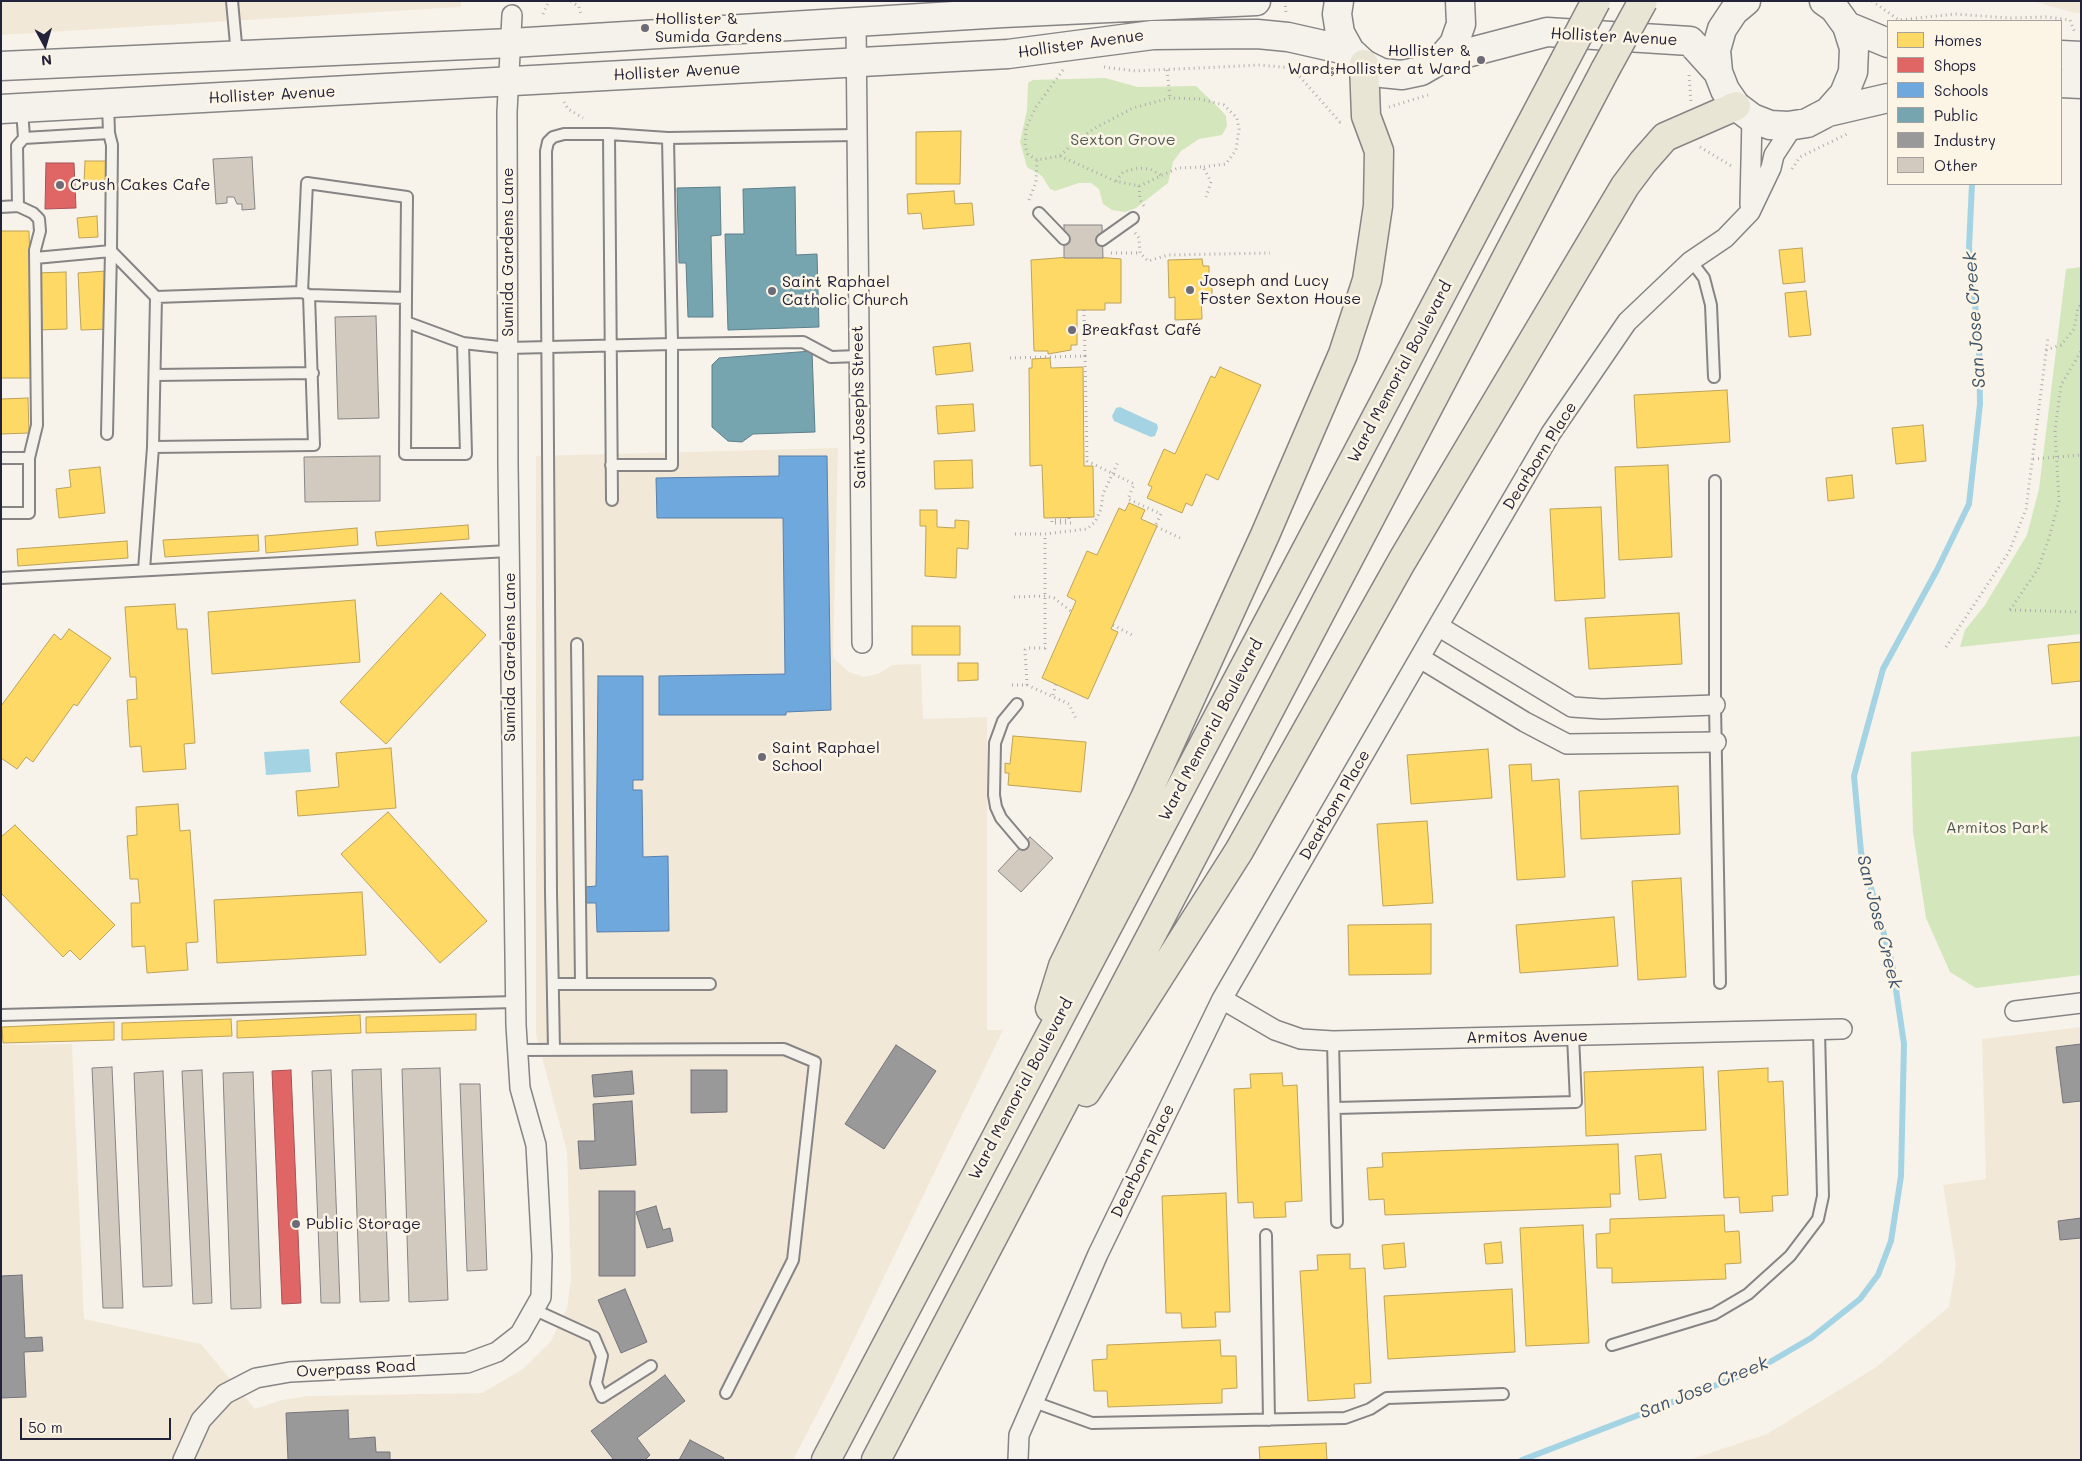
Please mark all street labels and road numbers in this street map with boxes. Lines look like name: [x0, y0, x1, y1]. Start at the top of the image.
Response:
street label: Hollister Avenue: [1550, 24, 1678, 50]
street label: Hollister Avenue: [1017, 26, 1145, 62]
street label: Hollister Avenue: [613, 59, 741, 85]
street label: Hollister Avenue: [208, 82, 336, 108]
street label: Sumida Gardens Lane: [498, 167, 518, 337]
street label: Ward Memorial Boulevard: [1344, 278, 1456, 466]
street label: Saint Josephs Street: [848, 325, 870, 489]
street label: Dearborn Place: [1499, 398, 1581, 514]
street label: Sumida Gardens Lane: [500, 572, 520, 742]
street label: Ward Memorial Boulevard: [1155, 636, 1267, 824]
street label: Dearborn Place: [1296, 747, 1374, 863]
street label: Ward Memorial Boulevard: [965, 995, 1077, 1183]
street label: Armitos Avenue: [1466, 1026, 1588, 1048]
street label: Dearborn Place: [1107, 1101, 1179, 1221]
street label: Overpass Road: [296, 1356, 416, 1382]

